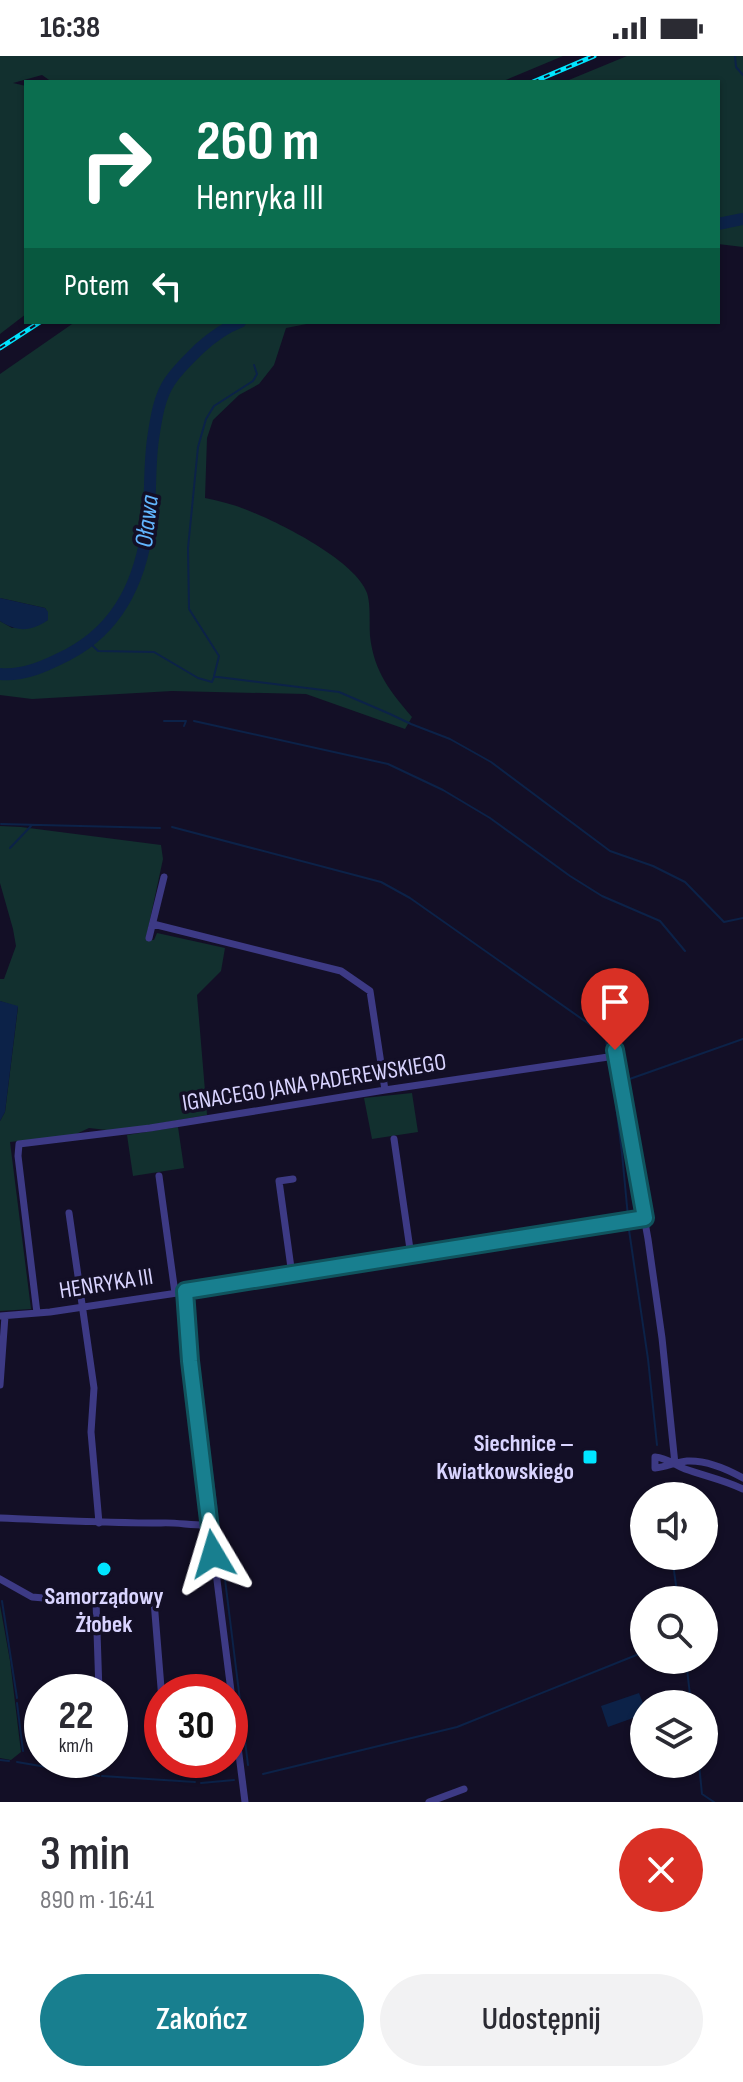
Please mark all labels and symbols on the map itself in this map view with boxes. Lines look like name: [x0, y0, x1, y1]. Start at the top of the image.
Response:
water label: Oława: [129, 493, 166, 549]
pin: [581, 968, 649, 1050]
street label: IGNACEGO JANA PADEREWSKIEGO: [180, 1047, 448, 1118]
street label: HENRYKA III: [57, 1262, 155, 1305]
place label: Siechnice – Kwiatkowskiego: [436, 1429, 574, 1486]
marker: Siechnice – Kwiatkowskiego: [581, 1448, 599, 1466]
position arrow: [171, 1512, 255, 1596]
marker: Samorządowy Żłobek: [95, 1560, 113, 1578]
place label: Samorządowy Żłobek: [44, 1582, 164, 1639]
speed limit sign: 30: [144, 1674, 248, 1778]

